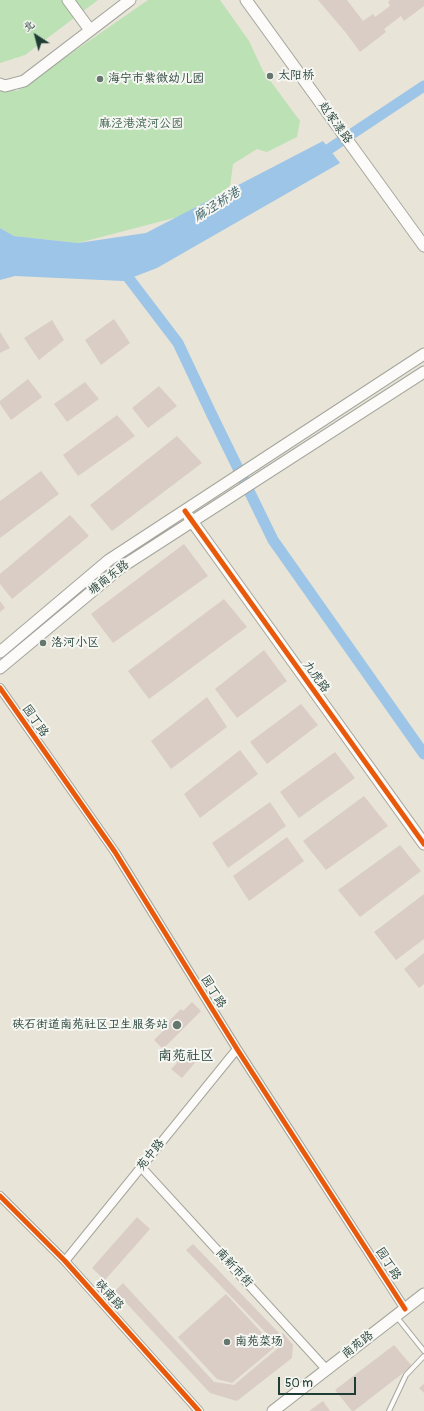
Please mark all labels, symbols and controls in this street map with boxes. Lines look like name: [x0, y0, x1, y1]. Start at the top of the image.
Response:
north arrow: [16, 16, 56, 56]
text: 北: [20, 17, 37, 34]
place label: 太阳桥: [278, 69, 314, 83]
marker: 太阳桥: [265, 71, 275, 81]
place label: 海宁市紫微幼儿园: [108, 72, 204, 86]
marker: 海宁市紫微幼儿园: [95, 74, 105, 84]
street label: 赵家漾路: [315, 99, 355, 147]
park label: 麻泾港滨河公园: [99, 117, 183, 131]
water label: 麻泾桥港: [191, 185, 243, 225]
street label: 塘南东路: [86, 558, 132, 598]
place label: 洛河小区: [51, 636, 99, 650]
marker: 洛河小区: [38, 638, 48, 648]
street label: 九虎路: [300, 658, 332, 696]
street label: 园丁路: [19, 702, 51, 740]
street label: 园丁路: [197, 973, 229, 1011]
place label: 硖石街道南苑社区卫生服务站: [12, 1018, 168, 1032]
marker: 硖石街道南苑社区卫生服务站: [171, 1019, 183, 1031]
district label: 南苑社区: [158, 1048, 214, 1064]
street label: 苑中路: [134, 1136, 168, 1174]
street label: 园丁路: [372, 1245, 404, 1283]
street label: 南新市街: [212, 1246, 256, 1290]
street label: 硖南路: [92, 1277, 126, 1313]
street label: 南苑路: [339, 1328, 377, 1362]
place label: 南苑菜场: [235, 1335, 283, 1349]
marker: 南苑菜场: [222, 1337, 232, 1347]
scale bar: [280, 1369, 358, 1395]
text: 50 m: [285, 1376, 313, 1391]

